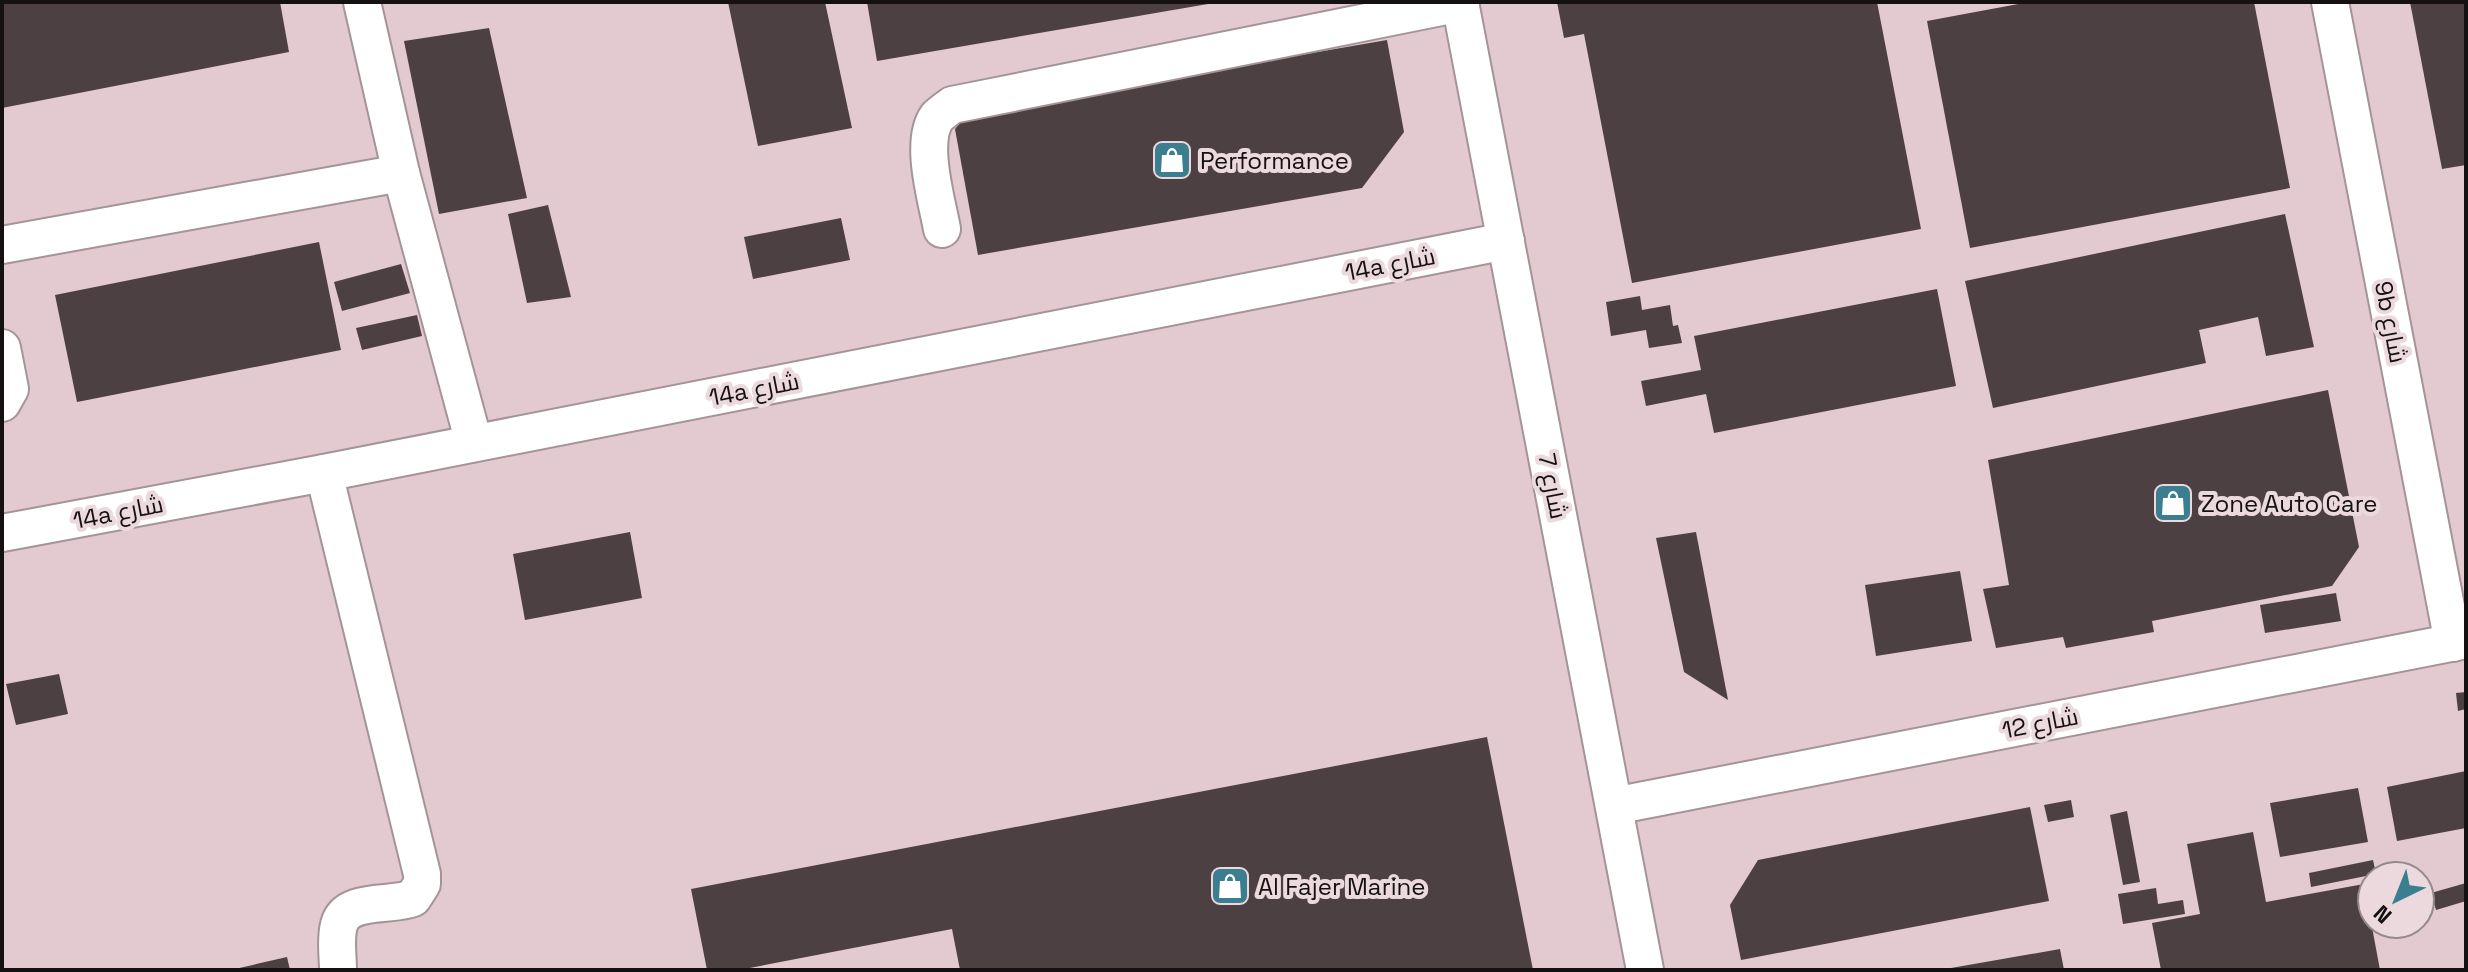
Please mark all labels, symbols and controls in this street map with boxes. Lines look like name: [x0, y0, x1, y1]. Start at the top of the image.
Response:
shop icon: Performance: [1151, 139, 1193, 181]
place label: Performance: [1200, 145, 1349, 176]
street label: 14a شارع: [1342, 240, 1438, 289]
street label: 9b شارع: [2367, 278, 2414, 366]
street label: 14a شارع: [706, 365, 802, 414]
street label: شارع 7: [1530, 451, 1575, 522]
shop icon: Zone Auto Care: [2152, 482, 2194, 524]
street label: 14a شارع: [70, 488, 166, 537]
place label: Zone Auto Care: [2201, 488, 2378, 519]
street label: شارع 12: [1999, 700, 2081, 747]
north arrow: [2356, 860, 2436, 940]
shop icon: Al Fajer Marine: [1209, 865, 1251, 907]
place label: Al Fajer Marine: [1258, 871, 1426, 902]
text: N: [2367, 899, 2397, 930]

